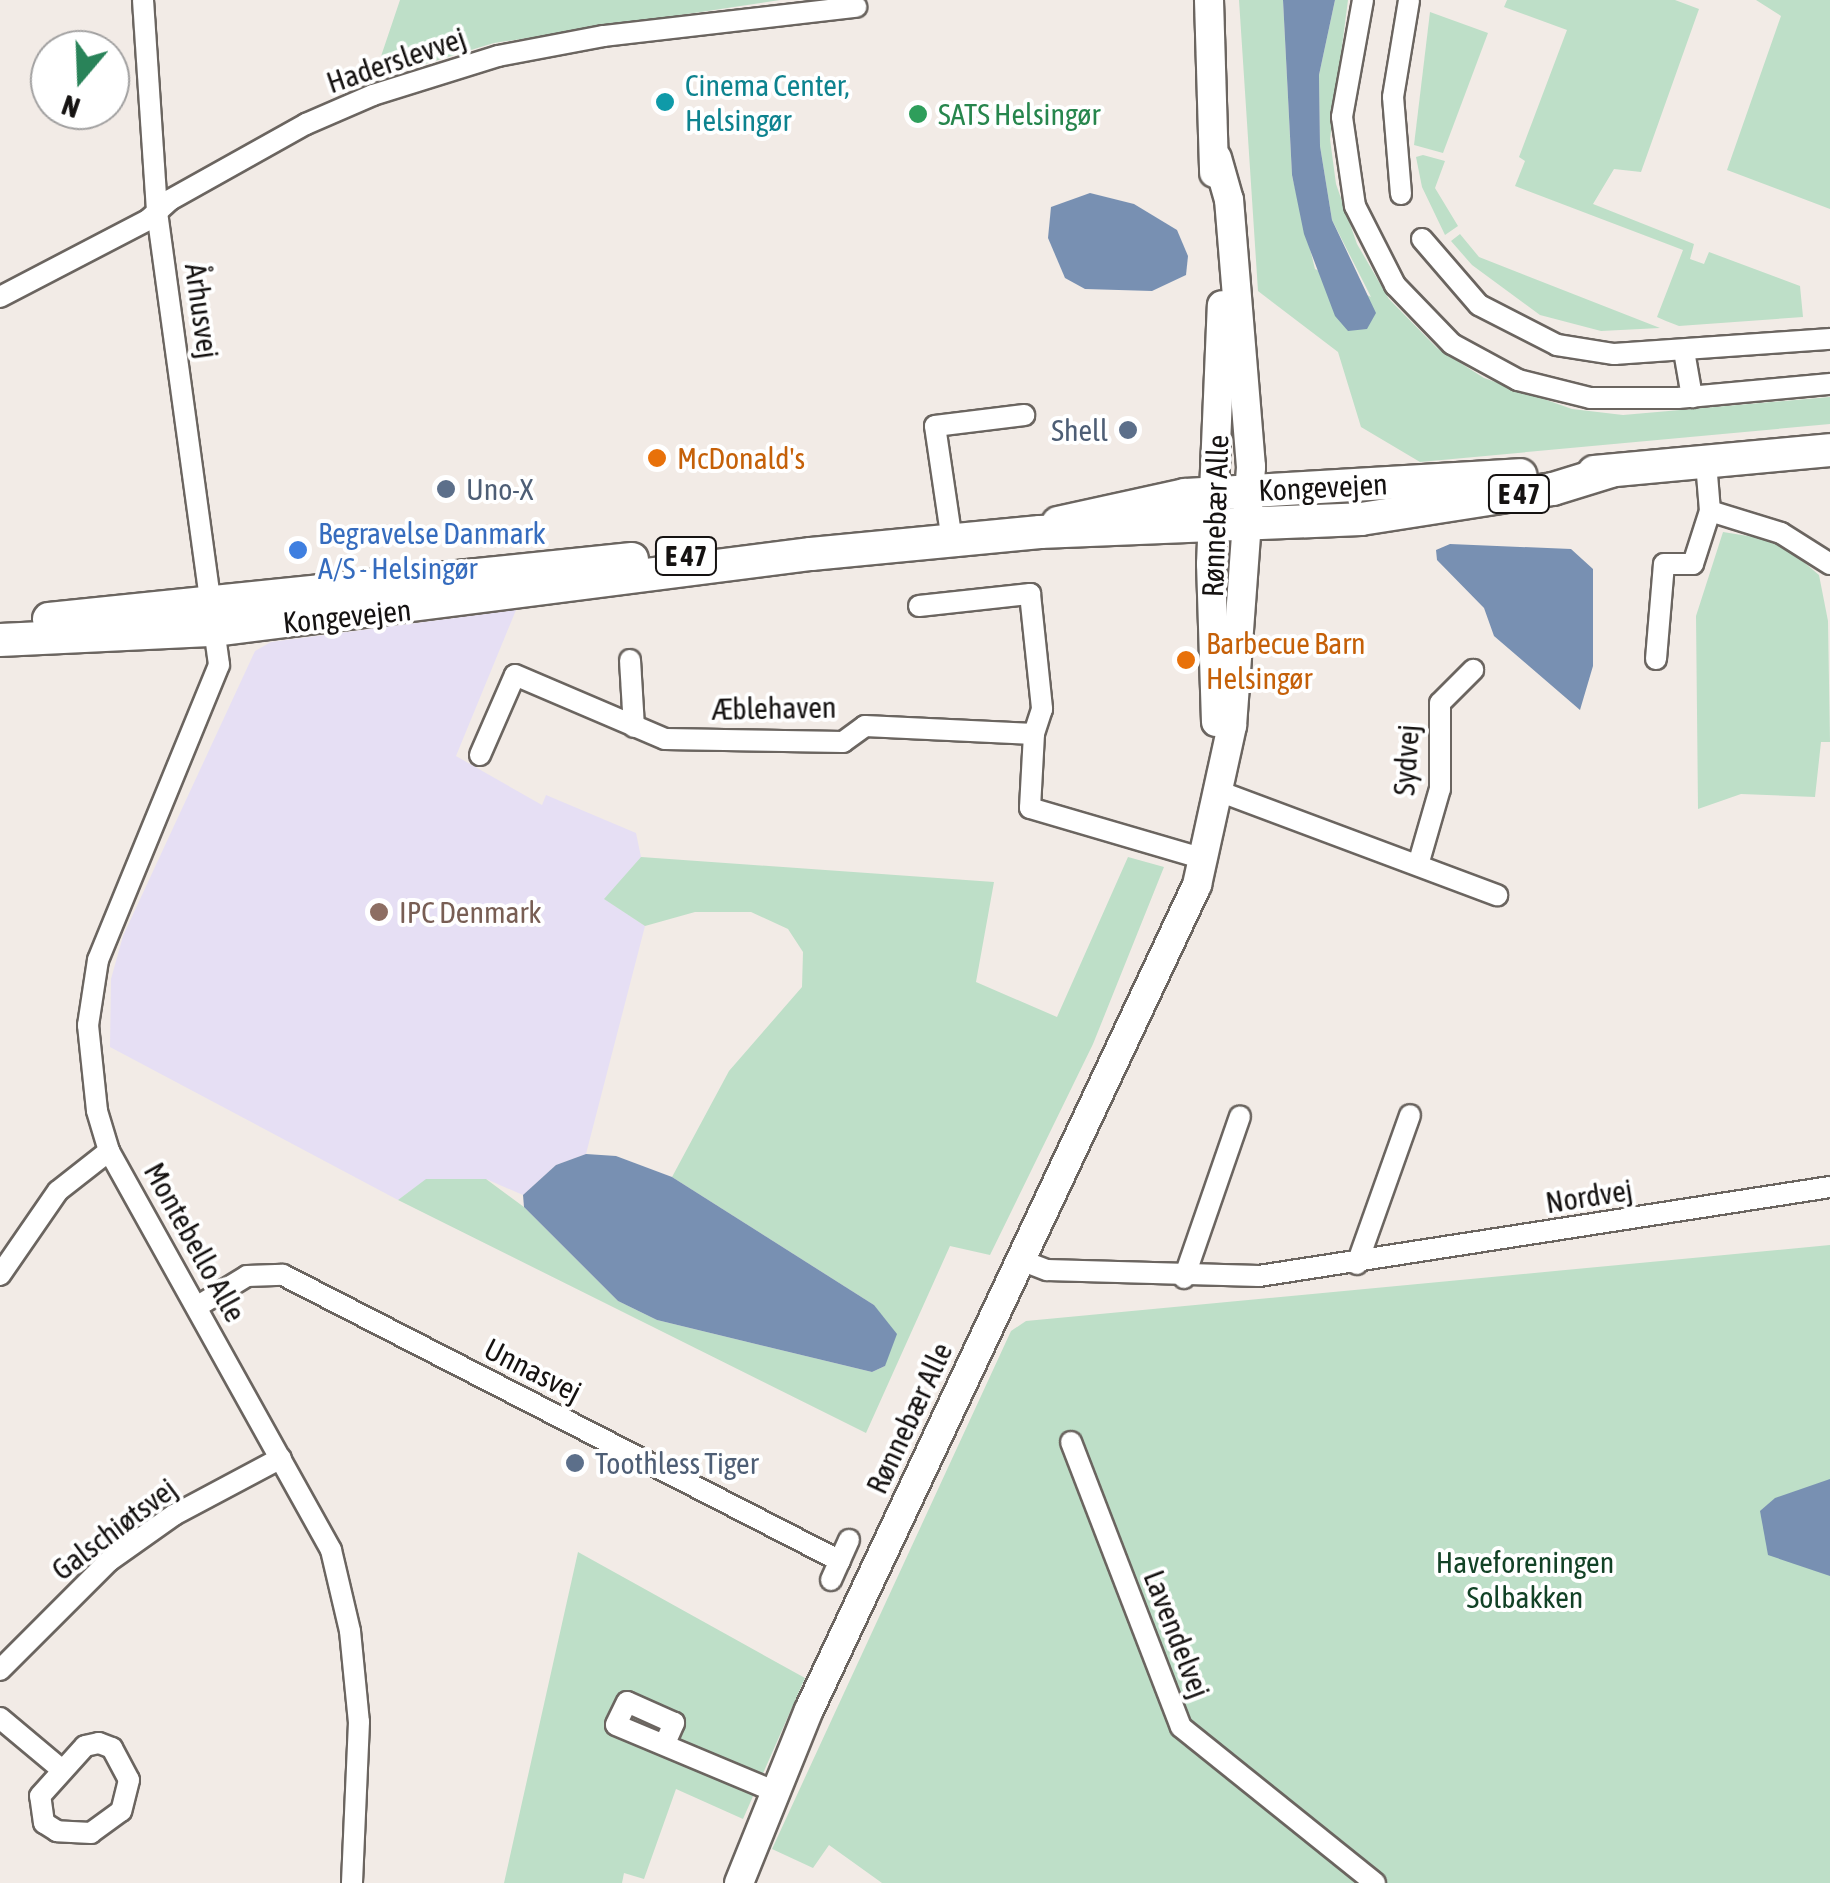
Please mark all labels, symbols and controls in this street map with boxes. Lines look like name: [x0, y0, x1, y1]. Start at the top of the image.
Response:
street label: Haderslevvej: [322, 19, 470, 101]
north arrow: [30, 30, 130, 130]
place label: Cinema Center, Helsingør: [685, 67, 850, 138]
text: N: [58, 89, 84, 124]
marker: Cinema Center, Helsingør: [654, 91, 676, 113]
place label: SATS Helsingør: [938, 96, 1100, 132]
marker: SATS Helsingør: [907, 103, 929, 125]
street label: Århusvej: [178, 261, 226, 361]
place label: Shell: [1051, 412, 1108, 448]
marker: Shell: [1117, 419, 1139, 441]
street label: Rønnebær Alle: [1194, 434, 1236, 598]
place label: McDonald's: [677, 440, 805, 476]
marker: McDonald's: [646, 447, 668, 469]
street label: Kongevejen: [1258, 466, 1388, 508]
place label: Uno-X: [466, 471, 533, 507]
road number: E 47: [1486, 471, 1552, 517]
marker: Uno-X: [435, 478, 457, 500]
place label: Begravelse Danmark A/S - Helsingør: [318, 515, 546, 586]
road number: E 47: [654, 533, 718, 579]
marker: Begravelse Danmark A/S - Helsingør: [287, 539, 309, 561]
street label: Kongevejen: [281, 591, 413, 641]
place label: Barbecue Barn Helsingør: [1206, 625, 1366, 696]
marker: Barbecue Barn Helsingør: [1175, 649, 1197, 671]
street label: Æblehaven: [711, 689, 837, 727]
street label: Sydvej: [1386, 723, 1426, 797]
place label: IPC Denmark: [399, 894, 542, 930]
marker: IPC Denmark: [368, 901, 390, 923]
street label: Montebello Alle: [137, 1156, 253, 1328]
street label: Nordvej: [1543, 1171, 1635, 1221]
street label: Unnasvej: [479, 1330, 587, 1410]
street label: Rønnebær Alle: [858, 1337, 960, 1499]
place label: Toothless Tiger: [595, 1445, 759, 1481]
marker: Toothless Tiger: [564, 1452, 586, 1474]
street label: Galschiøtsvej: [45, 1470, 183, 1588]
park label: Haveforeningen Solbakken: [1436, 1544, 1614, 1614]
street label: Lavendelvej: [1136, 1565, 1218, 1703]

